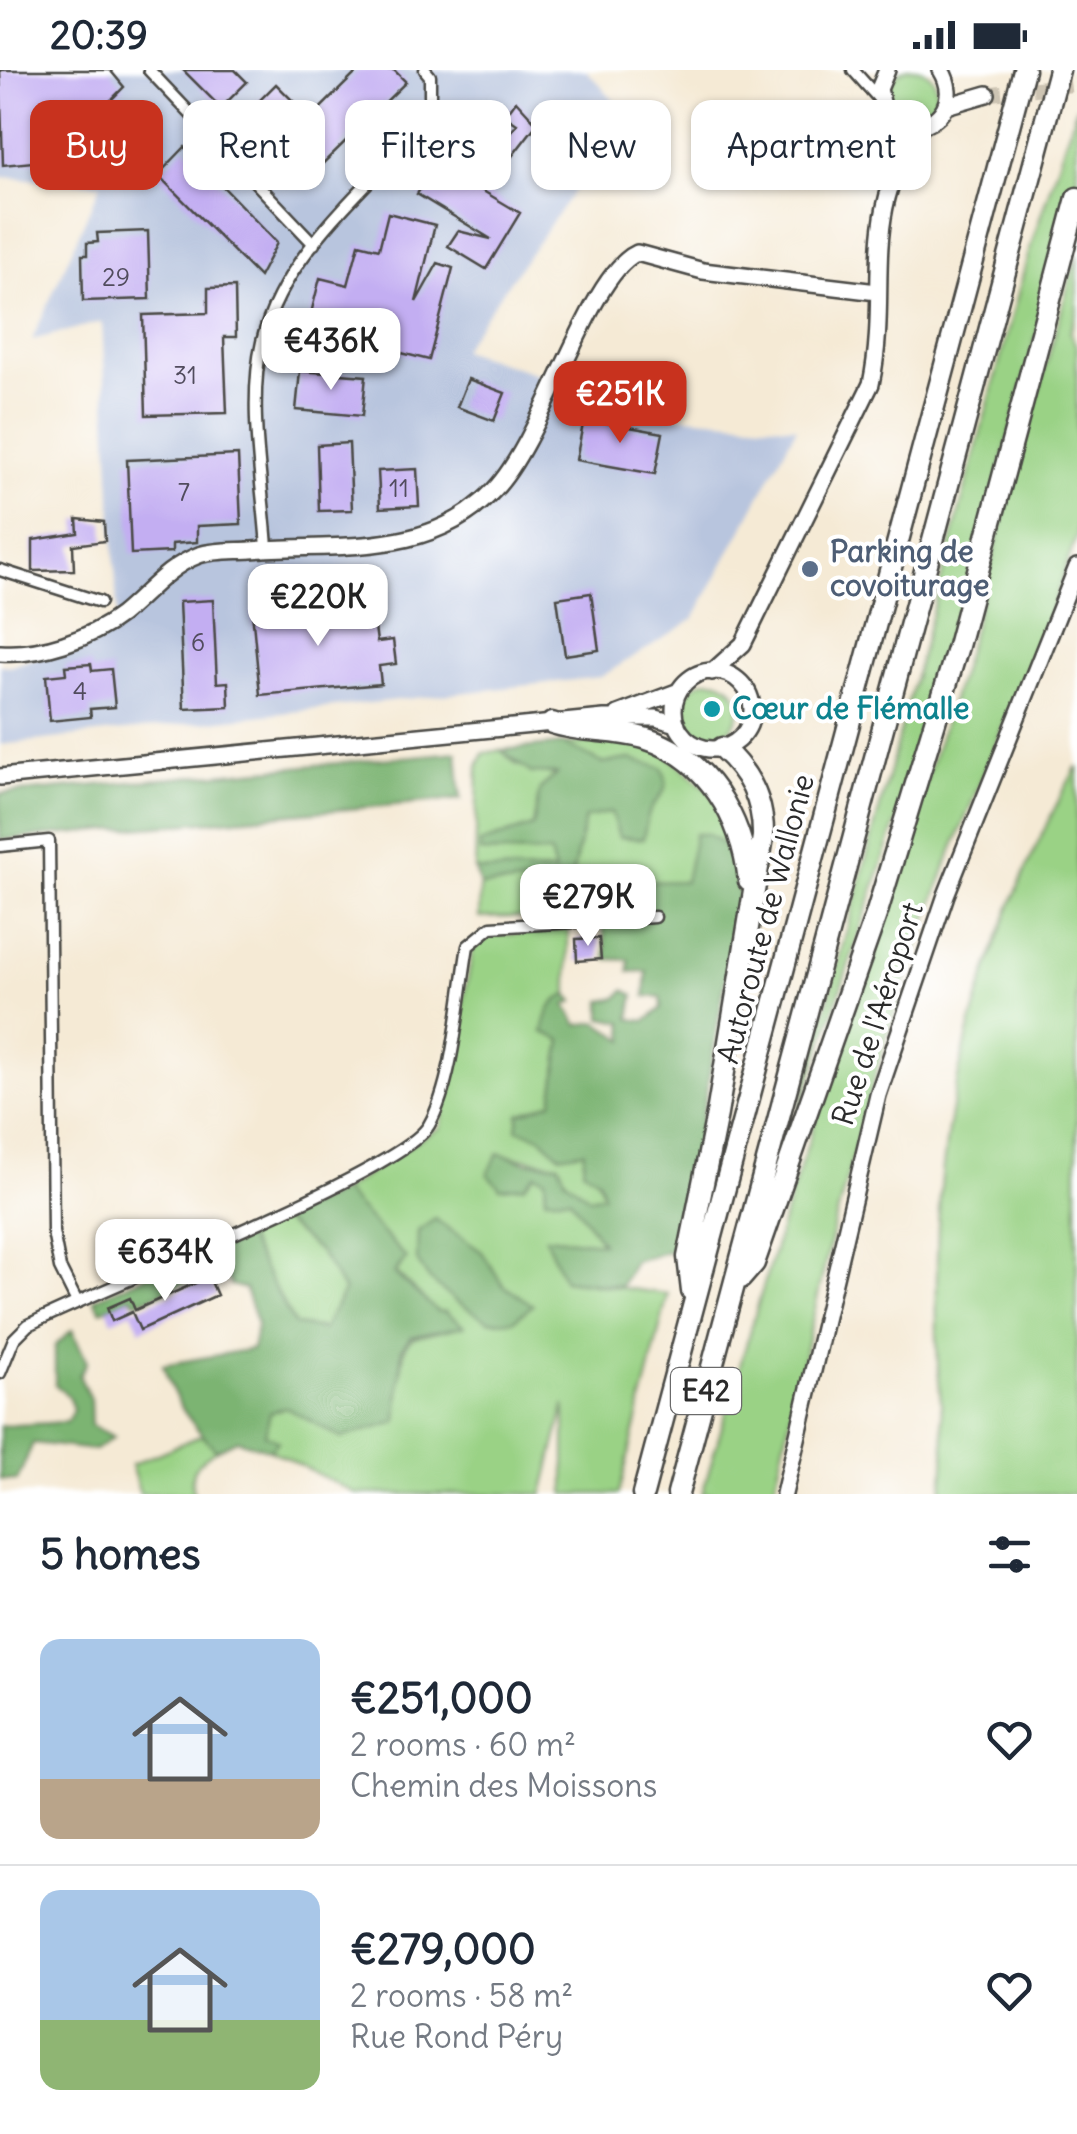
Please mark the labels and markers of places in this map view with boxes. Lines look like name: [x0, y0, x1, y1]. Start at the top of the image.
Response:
pin: €436K: [261, 308, 401, 393]
pin: €251K: [550, 361, 690, 446]
place label: Parking de covoiturage: [830, 532, 989, 604]
marker: Parking de covoiturage: [799, 558, 821, 580]
pin: €220K: [248, 564, 388, 649]
place label: Cœur de Flémalle: [732, 689, 969, 727]
marker: Cœur de Flémalle: [701, 698, 723, 720]
pin: €279K: [518, 864, 658, 949]
pin: €634K: [95, 1219, 235, 1304]

